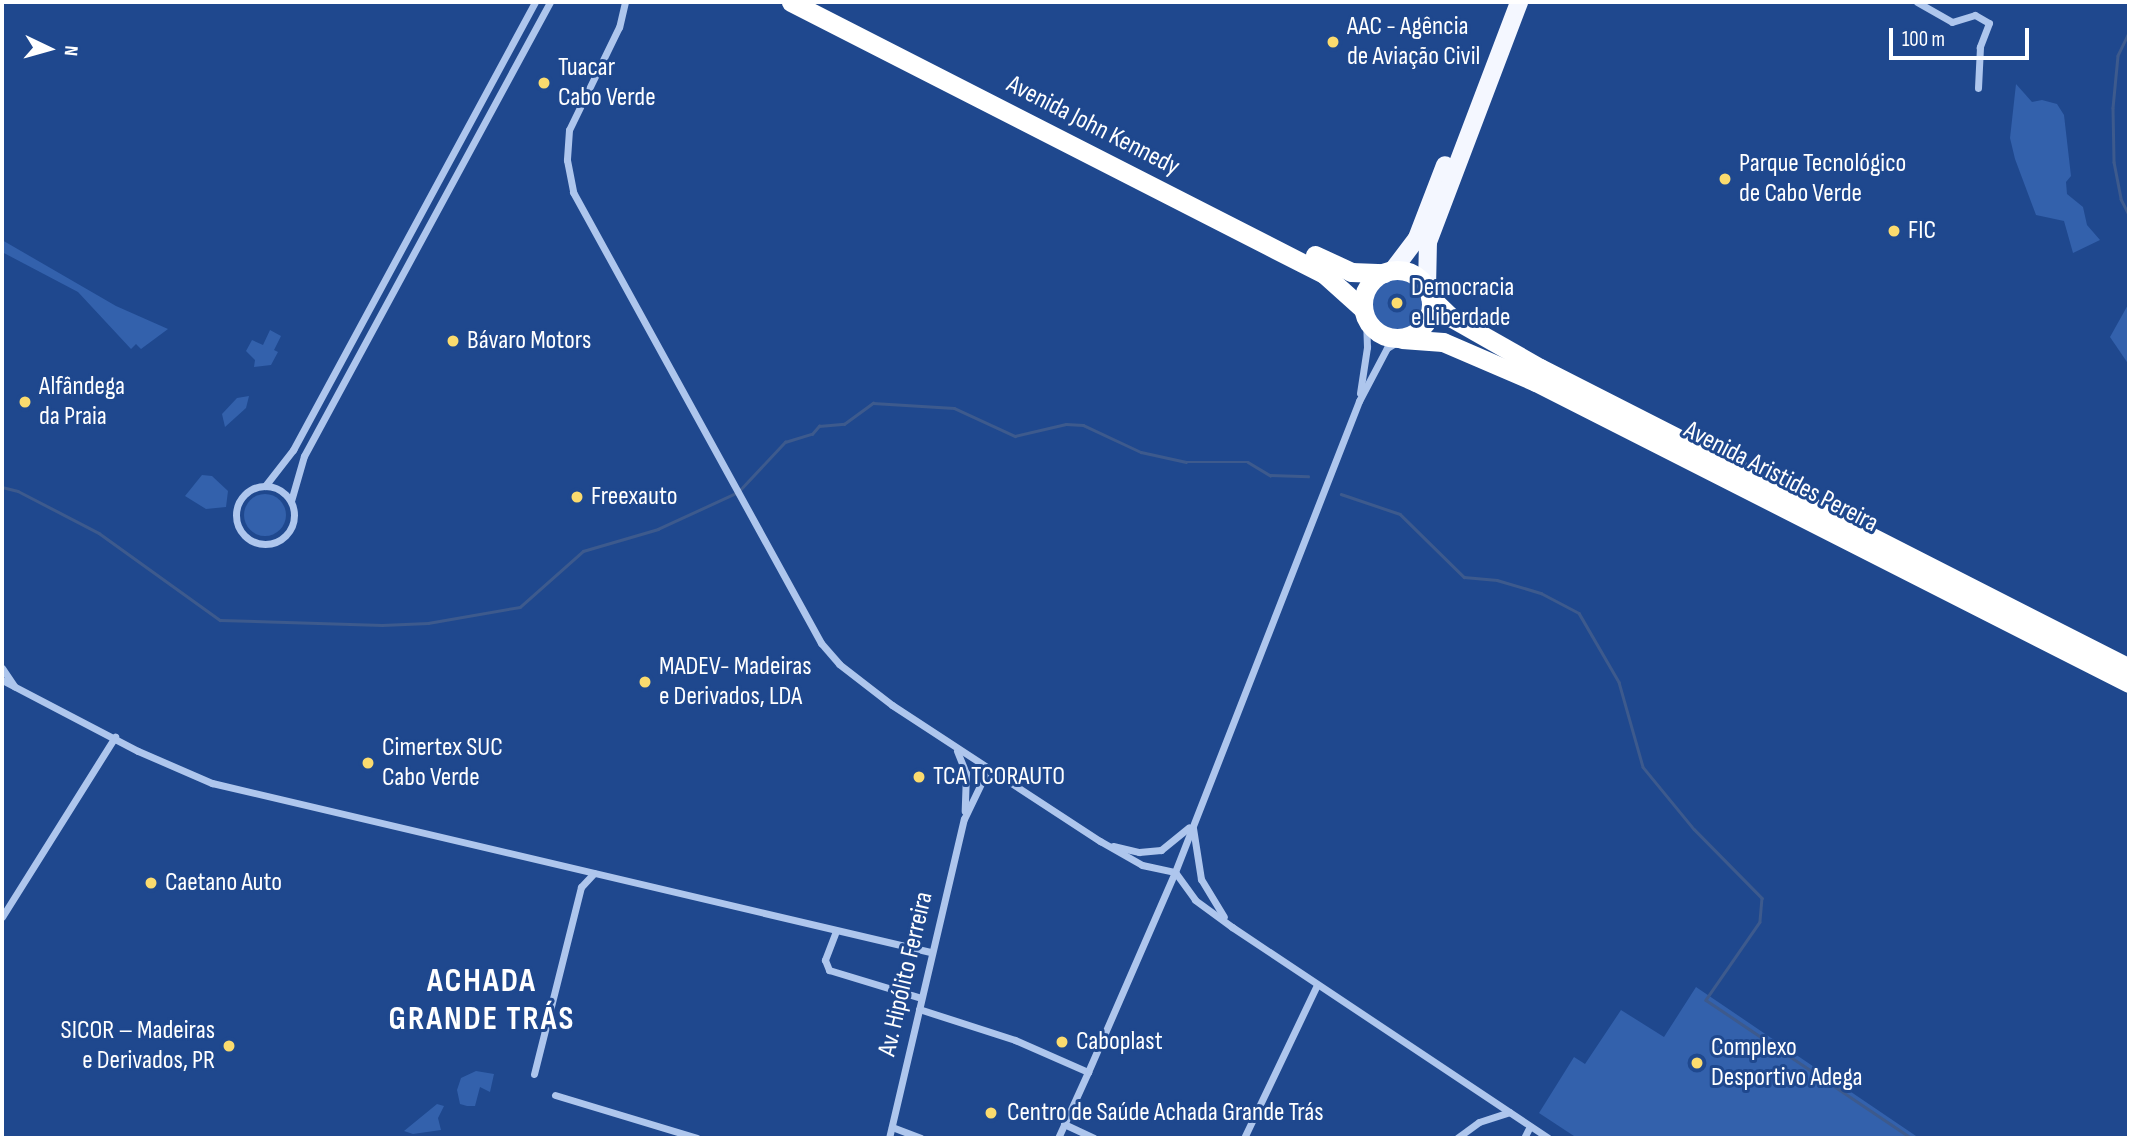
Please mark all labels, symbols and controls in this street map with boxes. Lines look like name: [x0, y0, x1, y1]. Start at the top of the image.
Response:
place label: AAC - Agência de Aviação Civil: [1347, 11, 1480, 72]
north arrow: [14, 14, 84, 84]
scale bar: [1893, 14, 2033, 58]
text: 100 m: [1902, 27, 1945, 52]
marker: AAC - Agência de Aviação Civil: [1325, 34, 1341, 50]
text: N: [59, 45, 82, 57]
place label: Tuacar Cabo Verde: [558, 52, 656, 114]
street label: Avenida John Kennedy: [1001, 69, 1185, 183]
marker: Tuacar Cabo Verde: [536, 75, 552, 91]
place label: Parque Tecnológico de Cabo Verde: [1739, 148, 1906, 210]
marker: Parque Tecnológico de Cabo Verde: [1717, 171, 1733, 187]
place label: FIC: [1908, 215, 1936, 247]
marker: FIC: [1886, 223, 1902, 239]
place label: Democracia e Liberdade: [1411, 272, 1514, 334]
marker: Democracia e Liberdade: [1389, 295, 1405, 311]
place label: Bávaro Motors: [467, 325, 591, 357]
marker: Bávaro Motors: [445, 333, 461, 349]
place label: Alfândega da Praia: [39, 371, 125, 432]
marker: Alfândega da Praia: [17, 394, 33, 410]
street label: Avenida Aristides Pereira: [1679, 415, 1883, 539]
place label: Freexauto: [591, 481, 677, 513]
marker: Freexauto: [569, 489, 585, 505]
place label: MADEV- Madeiras e Derivados, LDA: [659, 651, 812, 712]
marker: MADEV- Madeiras e Derivados, LDA: [637, 674, 653, 690]
place label: Cimertex SUC Cabo Verde: [382, 732, 503, 794]
marker: Cimertex SUC Cabo Verde: [360, 755, 376, 771]
place label: TCA TCORAUTO: [933, 761, 1065, 793]
marker: TCA TCORAUTO: [911, 769, 927, 785]
place label: Caetano Auto: [165, 867, 282, 899]
marker: Caetano Auto: [143, 875, 159, 891]
street label: Av. Hipólito Ferreira: [872, 889, 940, 1059]
district label: ACHADA GRANDE TRÁS: [390, 962, 574, 1040]
place label: SICOR – Madeiras e Derivados, PR: [61, 1015, 215, 1076]
place label: Caboplast: [1076, 1026, 1163, 1058]
place label: Complexo Desportivo Adega: [1711, 1032, 1863, 1094]
marker: Caboplast: [1054, 1034, 1070, 1050]
marker: SICOR – Madeiras e Derivados, PR: [221, 1038, 237, 1054]
marker: Complexo Desportivo Adega: [1689, 1055, 1705, 1071]
place label: Centro de Saúde Achada Grande Trás: [1007, 1097, 1324, 1129]
marker: Centro de Saúde Achada Grande Trás: [981, 1103, 1001, 1123]

